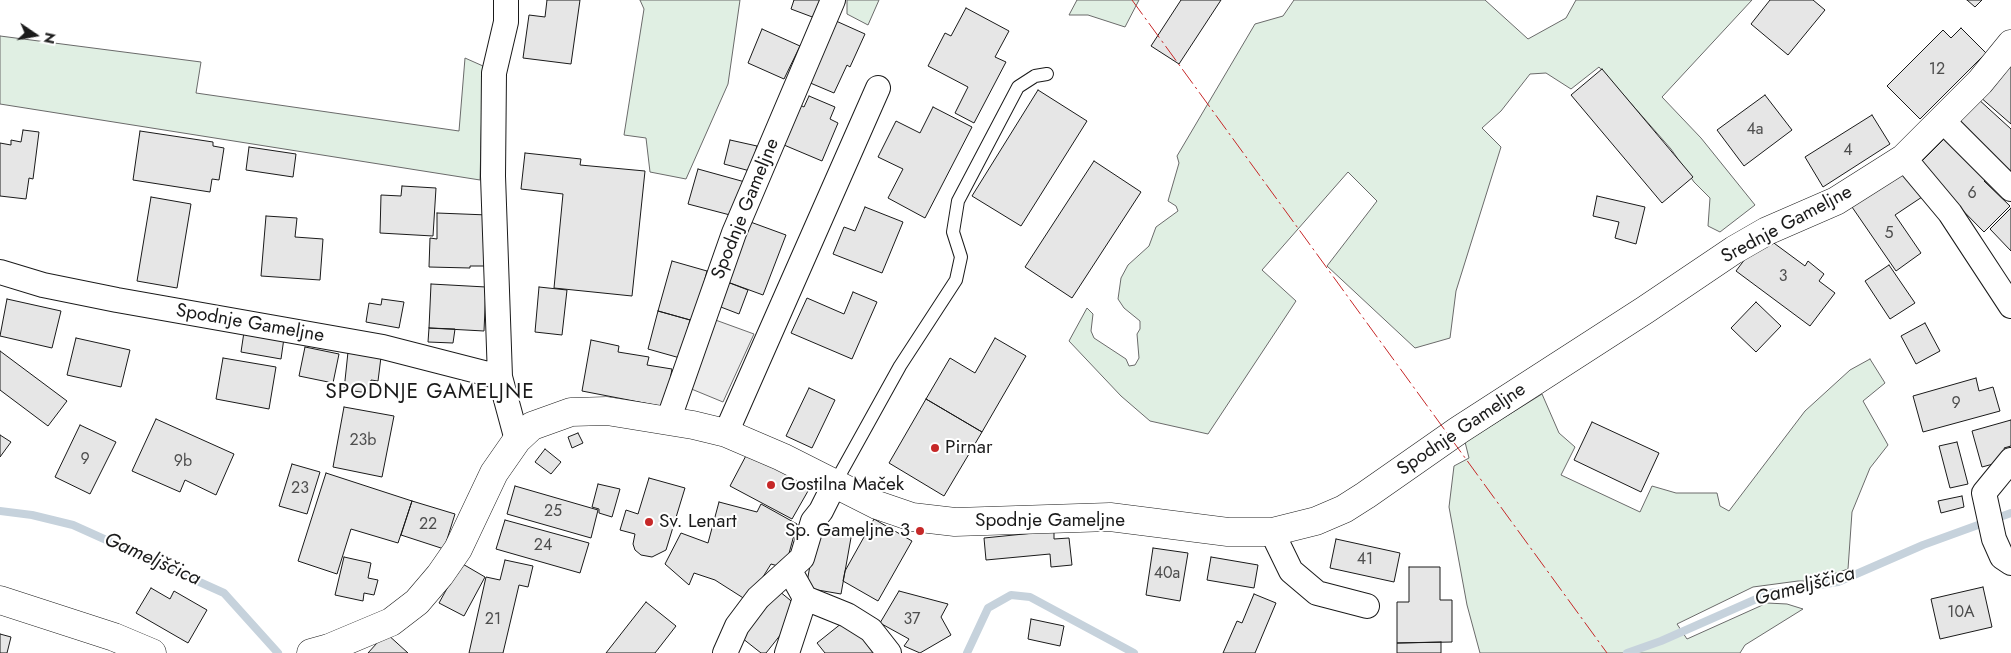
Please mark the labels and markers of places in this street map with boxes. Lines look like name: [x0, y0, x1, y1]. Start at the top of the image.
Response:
place label: Pirnar: [945, 437, 992, 459]
marker: Pirnar: [929, 442, 941, 454]
place label: Gostilna Maček: [781, 474, 904, 496]
marker: Gostilna Maček: [765, 479, 777, 491]
place label: Sv. Lenart: [659, 511, 737, 533]
marker: Sv. Lenart: [643, 516, 655, 528]
place label: Sp. Gameljne 3: [785, 520, 910, 542]
marker: Sp. Gameljne 3: [914, 525, 926, 537]

